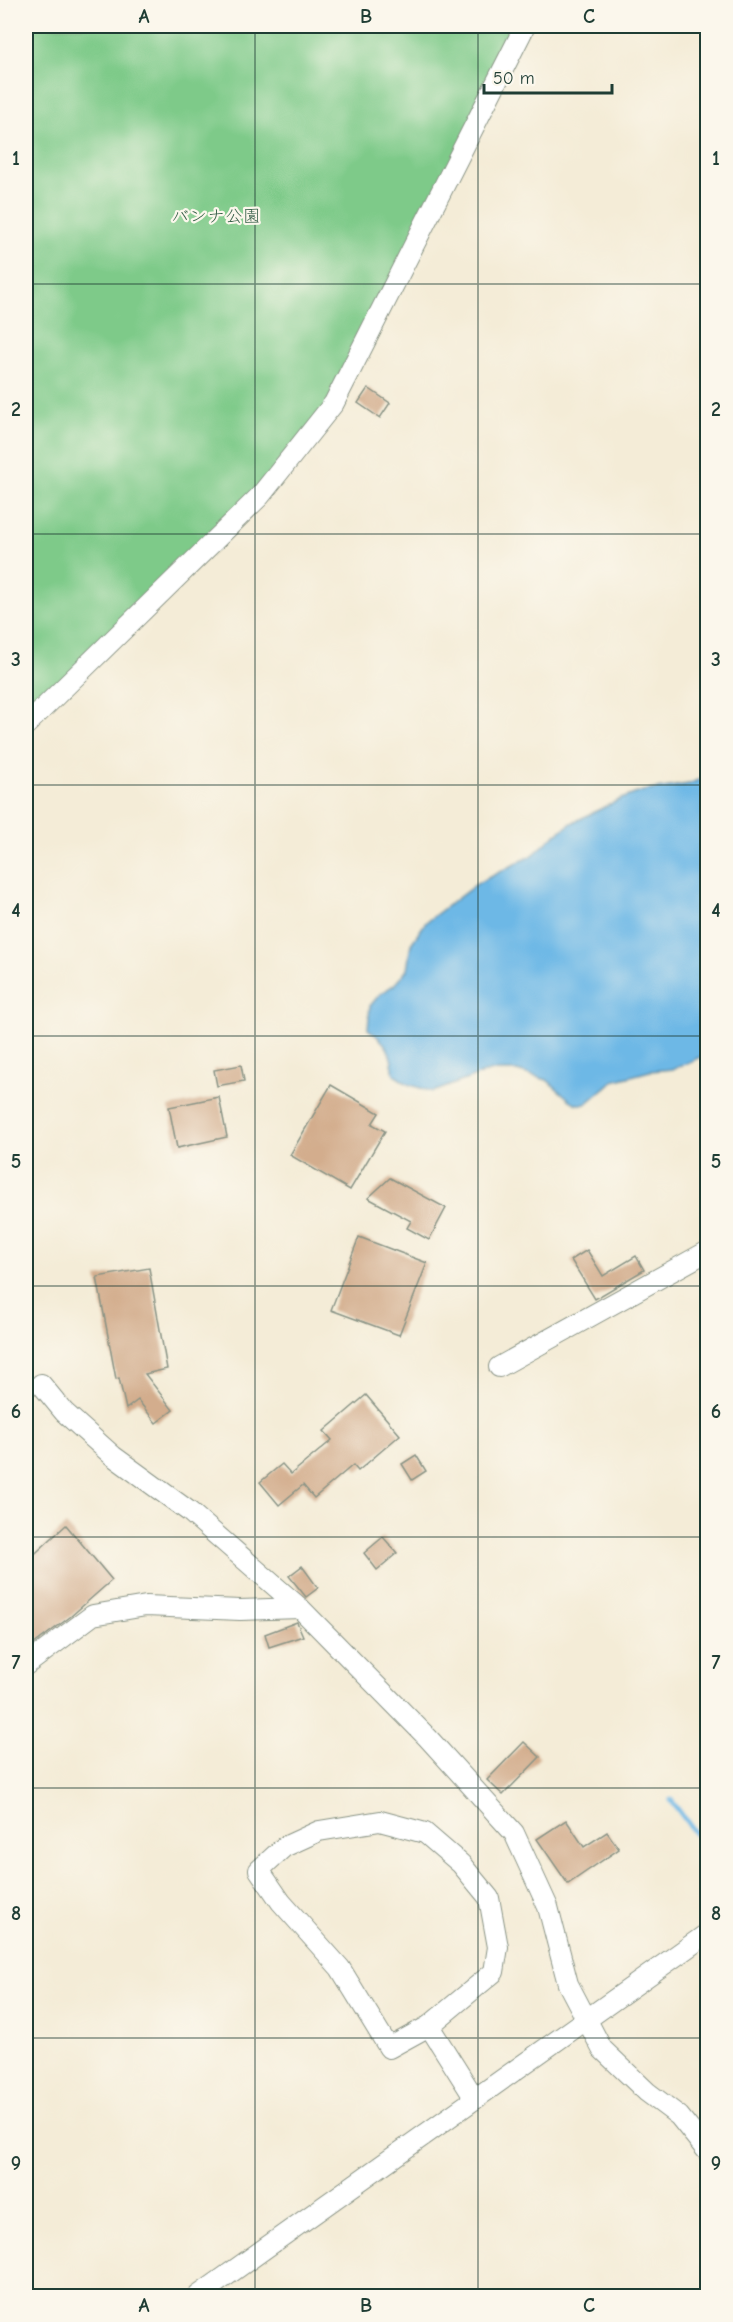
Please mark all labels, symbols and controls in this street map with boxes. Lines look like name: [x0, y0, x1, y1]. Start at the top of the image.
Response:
text: A: [138, 5, 150, 28]
text: B: [360, 5, 372, 28]
text: C: [583, 5, 595, 28]
scale bar: [484, 57, 612, 95]
text: 50 m: [493, 68, 535, 89]
text: 1: [12, 147, 20, 170]
text: 1: [712, 147, 720, 170]
park label: バンナ公園: [171, 206, 261, 227]
text: 2: [11, 398, 21, 421]
text: 2: [711, 398, 721, 421]
text: 3: [11, 648, 21, 671]
text: 3: [711, 648, 721, 671]
text: 4: [11, 899, 21, 922]
text: 4: [711, 899, 721, 922]
text: 5: [11, 1150, 21, 1173]
text: 5: [711, 1150, 721, 1173]
text: 6: [11, 1400, 21, 1423]
text: 6: [711, 1400, 721, 1423]
text: 7: [12, 1651, 21, 1674]
text: 7: [712, 1651, 721, 1674]
text: 8: [11, 1902, 21, 1925]
text: 8: [711, 1902, 721, 1925]
text: 9: [11, 2152, 21, 2175]
text: 9: [711, 2152, 721, 2175]
text: A: [138, 2294, 150, 2317]
text: B: [360, 2294, 372, 2317]
text: C: [583, 2294, 595, 2317]

